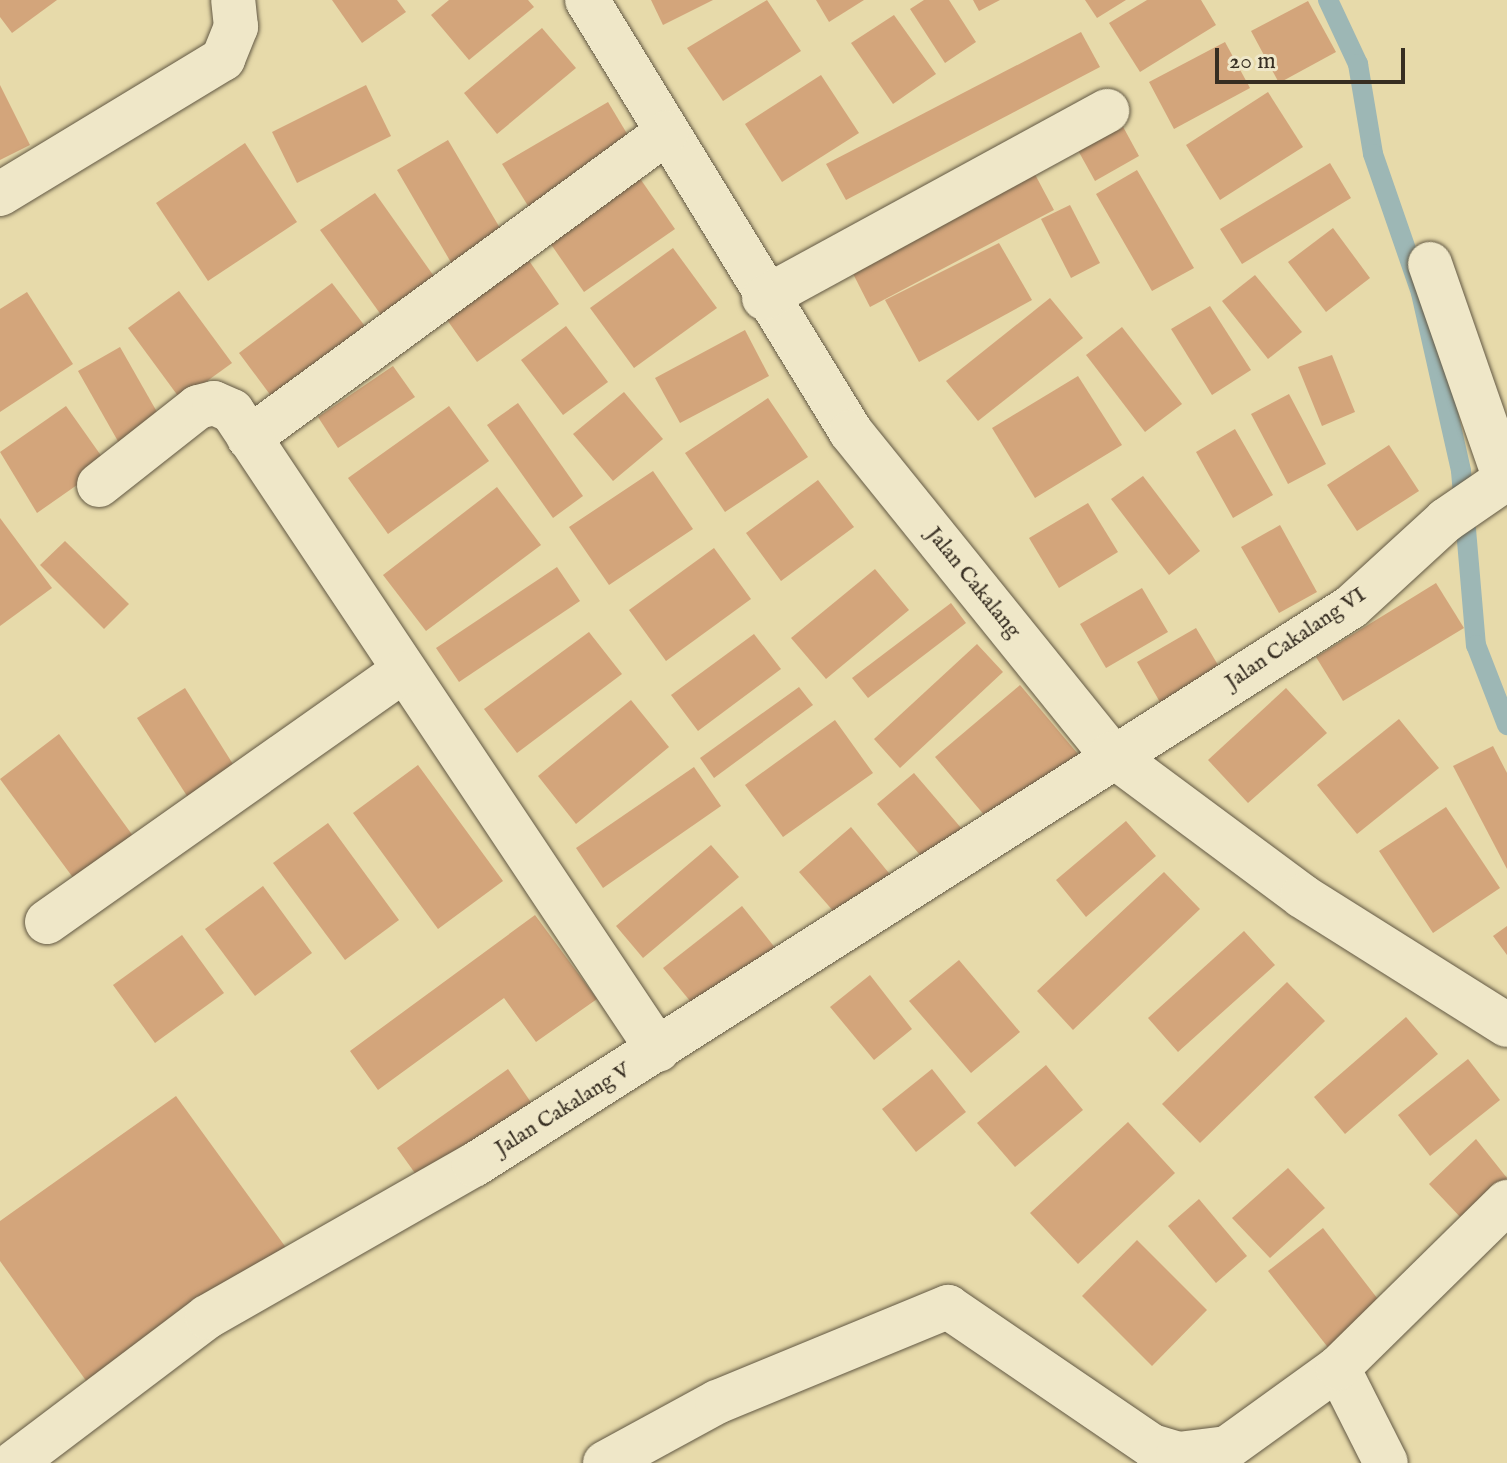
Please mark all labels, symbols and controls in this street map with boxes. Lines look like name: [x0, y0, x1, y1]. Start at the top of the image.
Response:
scale bar: [1219, 32, 1409, 82]
text: 20 m: [1229, 46, 1276, 77]
street label: Jalan Cakalang: [920, 522, 1026, 644]
street label: Jalan Cakalang VI: [1221, 582, 1371, 696]
street label: Jalan Cakalang V: [490, 1058, 636, 1162]

